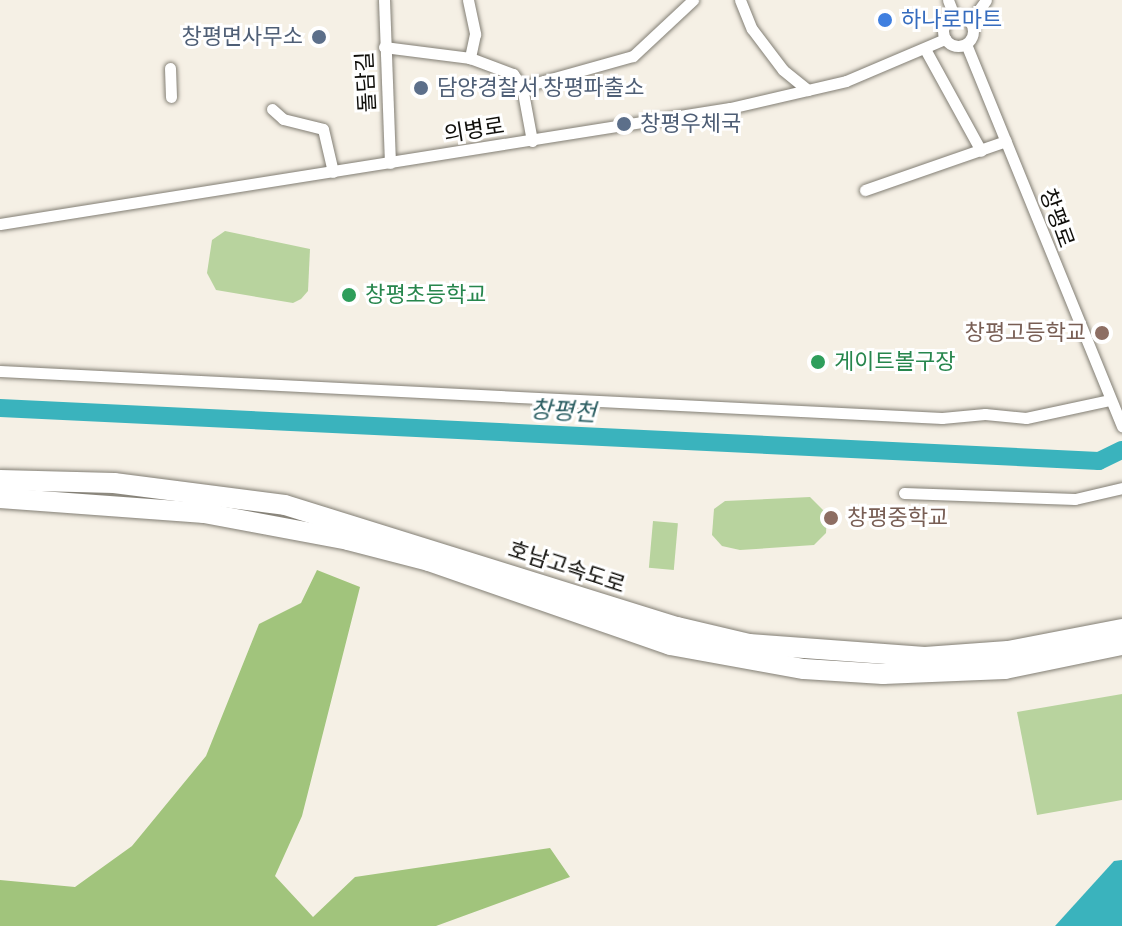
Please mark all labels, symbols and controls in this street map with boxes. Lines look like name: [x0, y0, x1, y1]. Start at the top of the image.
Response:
place label: 하나로마트: [901, 7, 1002, 33]
marker: 하나로마트: [876, 11, 894, 29]
place label: 창평면사무소: [182, 24, 303, 50]
marker: 창평면사무소: [310, 28, 328, 46]
street label: 돌담길: [351, 51, 381, 113]
place label: 담양경찰서 창평파출소: [437, 75, 644, 101]
marker: 담양경찰서 창평파출소: [412, 79, 430, 97]
place label: 창평우체국: [640, 111, 741, 137]
street label: 의병로: [442, 112, 506, 148]
marker: 창평우체국: [615, 115, 633, 133]
street label: 창평로: [1034, 185, 1080, 251]
place label: 창평초등학교: [365, 282, 486, 308]
marker: 창평초등학교: [340, 286, 358, 304]
place label: 창평고등학교: [965, 320, 1086, 346]
marker: 창평고등학교: [1093, 324, 1111, 342]
place label: 게이트볼구장: [834, 349, 955, 375]
marker: 게이트볼구장: [809, 353, 827, 371]
water label: 창평천: [529, 395, 597, 427]
place label: 창평중학교: [847, 505, 948, 531]
marker: 창평중학교: [822, 509, 840, 527]
street label: 호남고속도로: [505, 536, 629, 598]

